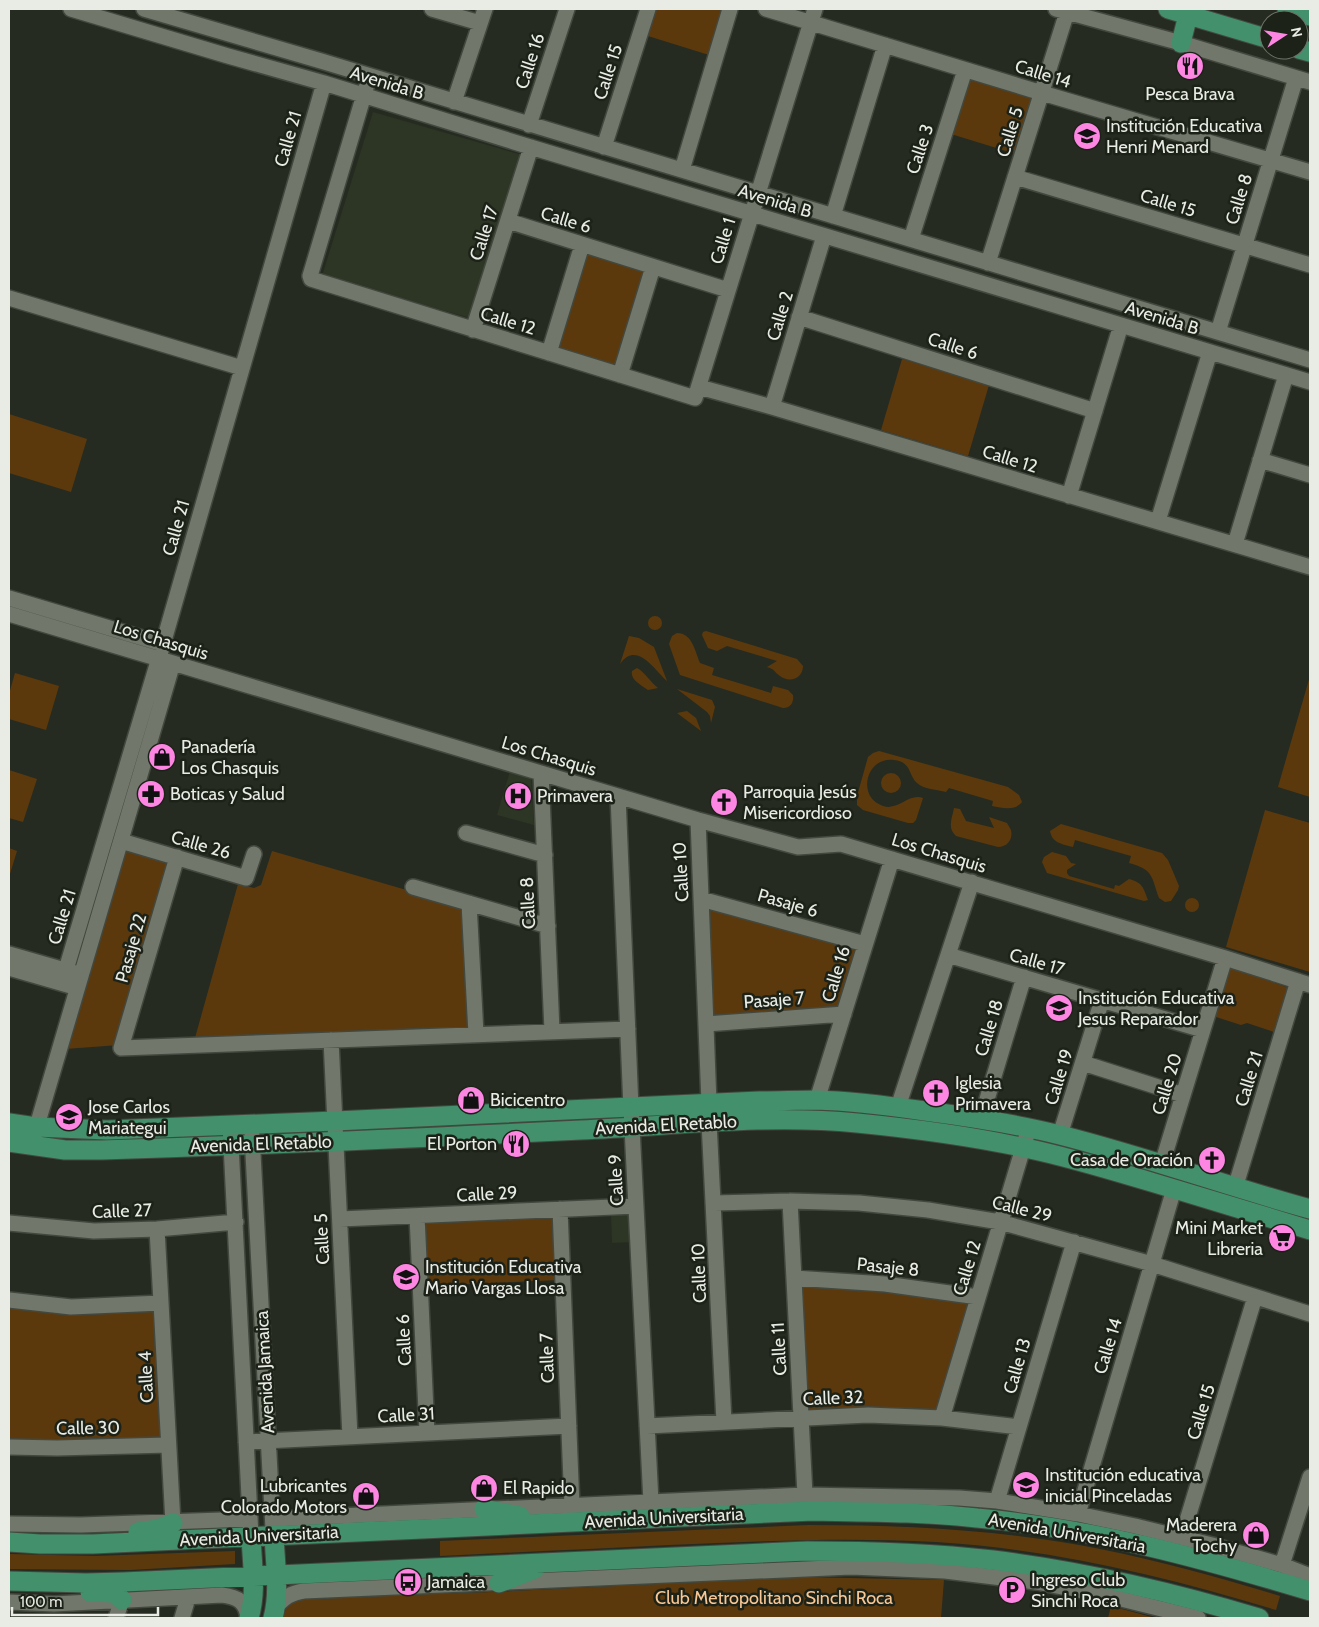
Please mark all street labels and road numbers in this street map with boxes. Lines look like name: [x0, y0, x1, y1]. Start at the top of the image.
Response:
street label: Calle 16: [511, 30, 549, 92]
street label: Calle 15: [589, 41, 627, 103]
street label: Calle 14: [1012, 55, 1074, 93]
street label: Avenida B: [348, 61, 427, 105]
street label: Calle 5: [992, 104, 1028, 160]
street label: Calle 21: [270, 109, 306, 169]
street label: Calle 3: [902, 121, 938, 177]
street label: Calle 8: [1221, 171, 1257, 227]
street label: Avenida B: [736, 179, 815, 223]
street label: Calle 15: [1138, 184, 1198, 222]
street label: Calle 6: [538, 202, 594, 238]
street label: Calle 17: [465, 203, 503, 263]
street label: Calle 1: [706, 215, 740, 267]
street label: Calle 2: [762, 288, 798, 344]
street label: Avenida B: [1123, 296, 1202, 340]
street label: Calle 12: [478, 302, 538, 340]
street label: Calle 6: [925, 328, 981, 364]
street label: Calle 12: [980, 440, 1040, 478]
street label: Calle 21: [158, 498, 194, 558]
street label: Los Chasquis: [111, 615, 211, 665]
street label: Los Chasquis: [499, 731, 599, 781]
street label: Calle 26: [169, 826, 233, 864]
street label: Los Chasquis: [889, 828, 989, 878]
street label: Calle 10: [668, 842, 694, 902]
street label: Calle 8: [516, 876, 540, 930]
street label: Pasaje 6: [755, 884, 821, 922]
street label: Calle 21: [43, 887, 81, 947]
street label: Pasaje 22: [111, 911, 151, 985]
street label: Calle 16: [817, 943, 855, 1005]
street label: Calle 17: [1007, 944, 1067, 980]
street label: Pasaje 7: [743, 987, 805, 1013]
street label: Calle 18: [970, 997, 1008, 1059]
street label: Calle 19: [1040, 1046, 1078, 1108]
street label: Calle 21: [1230, 1049, 1268, 1109]
street label: Calle 20: [1147, 1050, 1187, 1118]
street label: Avenida El Retablo: [595, 1110, 737, 1140]
street label: Avenida El Retablo: [190, 1131, 332, 1157]
street label: Calle 9: [604, 1154, 628, 1206]
street label: Calle 29: [456, 1181, 518, 1207]
street label: Calle 29: [990, 1191, 1054, 1227]
street label: Calle 27: [92, 1199, 152, 1223]
street label: Calle 5: [310, 1213, 334, 1265]
street label: Calle 12: [948, 1238, 986, 1298]
street label: Calle 10: [687, 1243, 711, 1303]
street label: Pasaje 8: [856, 1253, 920, 1281]
street label: Avenida Jamaica: [251, 1310, 279, 1434]
street label: Calle 6: [392, 1314, 416, 1366]
street label: Calle 14: [1089, 1315, 1127, 1377]
street label: Calle 11: [767, 1322, 791, 1376]
street label: Calle 7: [535, 1332, 559, 1384]
street label: Calle 13: [999, 1336, 1035, 1396]
street label: Calle 4: [134, 1351, 158, 1403]
street label: Calle 15: [1182, 1382, 1220, 1442]
street label: Calle 32: [802, 1386, 864, 1410]
street label: Calle 31: [377, 1403, 435, 1427]
street label: Calle 30: [56, 1416, 120, 1440]
street label: Avenida Universitaria: [584, 1503, 744, 1533]
street label: Avenida Universitaria: [987, 1508, 1148, 1558]
street label: Avenida Universitaria: [179, 1521, 339, 1551]

